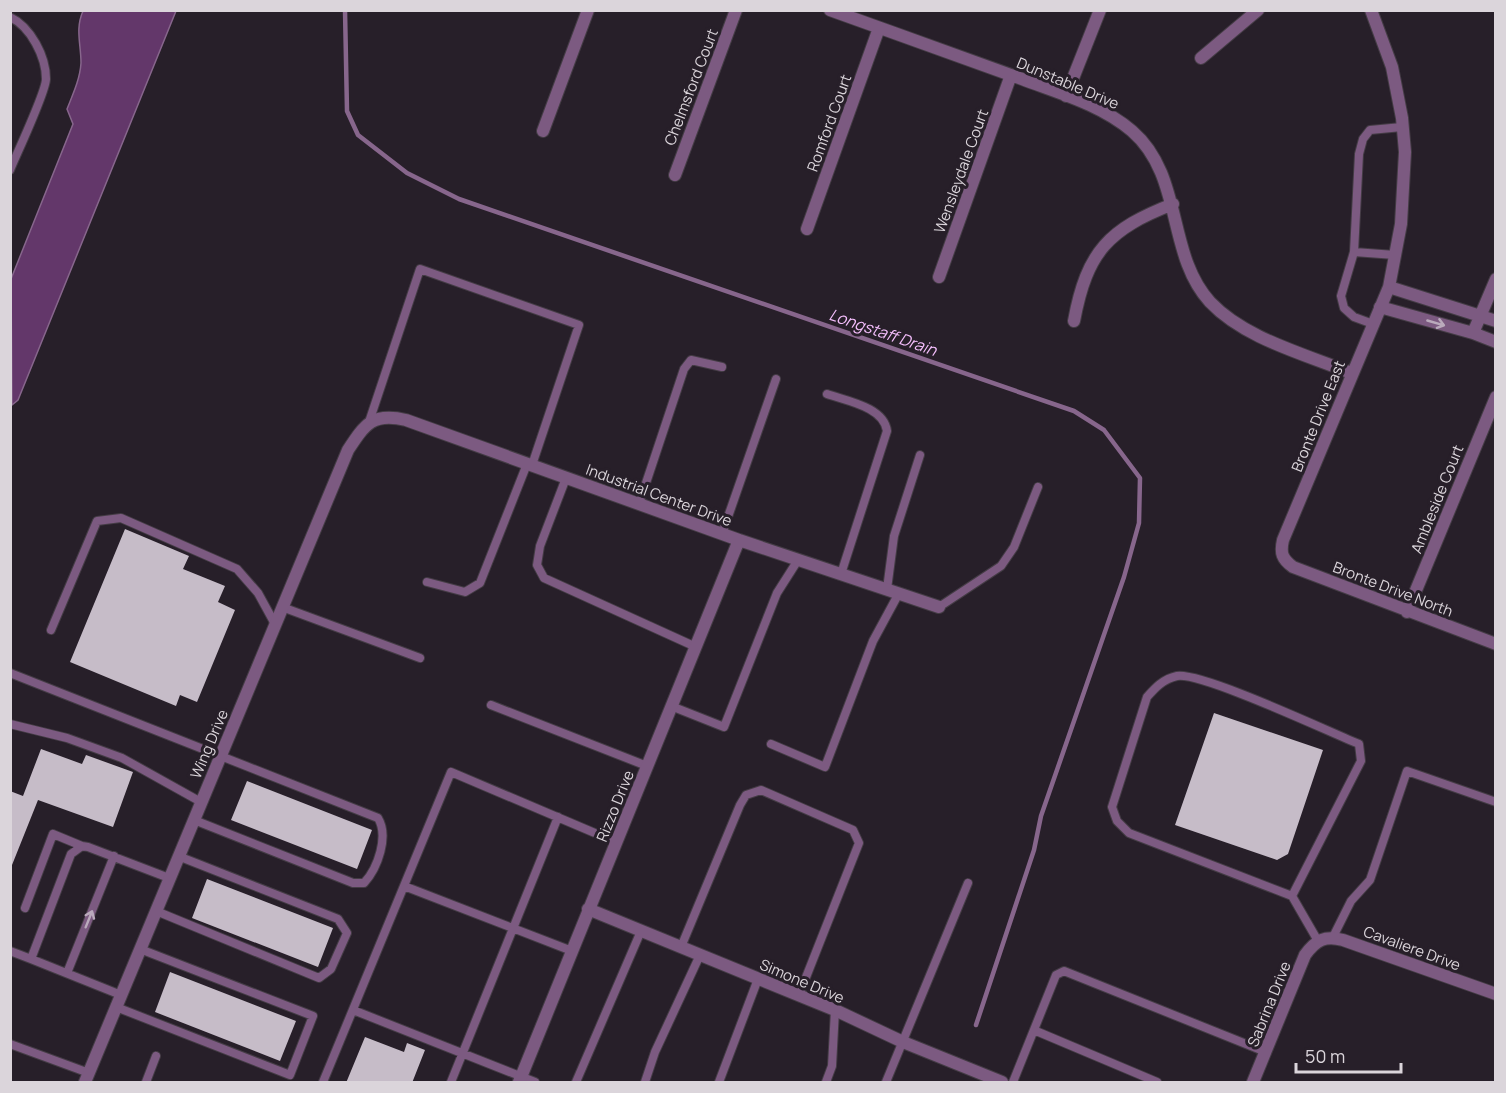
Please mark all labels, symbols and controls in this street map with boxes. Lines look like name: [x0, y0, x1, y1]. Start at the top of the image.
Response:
street label: Chelmsford Court: [659, 26, 723, 148]
street label: Dunstable Drive: [1014, 52, 1123, 114]
street label: Romford Court: [802, 71, 856, 175]
street label: Wensleydale Court: [929, 106, 993, 236]
water label: Longstaff Drain: [826, 303, 940, 361]
one-way arrow: [1427, 318, 1446, 329]
street label: Bronte Drive East: [1286, 357, 1350, 475]
street label: Ambleside Court: [1406, 442, 1468, 556]
street label: Industrial Center Drive: [583, 459, 735, 531]
street label: Bronte Drive North: [1330, 556, 1456, 622]
street label: Wing Drive: [185, 706, 233, 782]
street label: Rizzo Drive: [591, 767, 639, 845]
one-way arrow: [84, 910, 95, 929]
street label: Cavaliere Drive: [1360, 921, 1464, 975]
street label: Simone Drive: [756, 954, 848, 1008]
street label: Sabrina Drive: [1242, 958, 1296, 1050]
scale bar: [1296, 1036, 1401, 1074]
text: 50 m: [1305, 1044, 1345, 1068]

